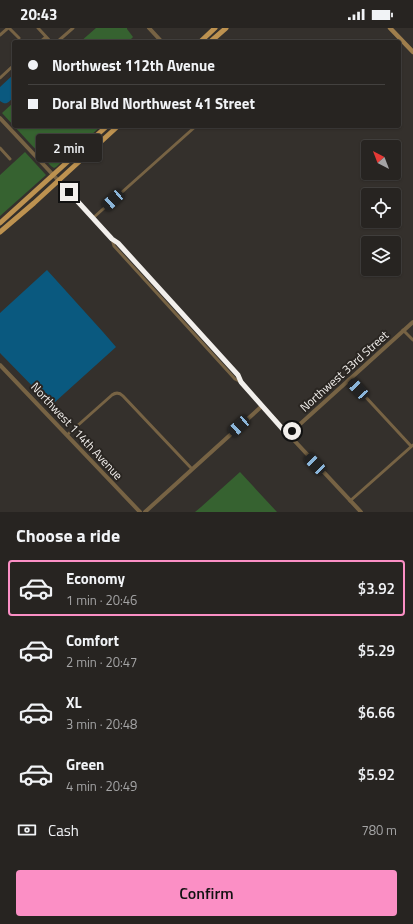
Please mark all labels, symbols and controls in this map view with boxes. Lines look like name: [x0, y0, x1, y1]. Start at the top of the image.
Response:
text: 20:43: [20, 3, 57, 26]
text: Northwest 112th Avenue: [52, 54, 215, 77]
text: Doral Blvd Northwest 41 Street: [52, 92, 255, 115]
callout: 2 min: [36, 134, 102, 162]
text: 2 min: [53, 138, 85, 158]
north arrow: [361, 140, 401, 180]
map controls: [361, 140, 401, 276]
route end: [60, 183, 78, 201]
car: [100, 188, 126, 212]
button: locate: [361, 188, 401, 228]
button: layers: [361, 236, 401, 276]
street label: Northwest 33rd Street: [295, 325, 393, 416]
car: [345, 376, 371, 402]
street label: Northwest 114th Avenue: [27, 378, 127, 484]
car: [226, 414, 252, 438]
route start: [283, 422, 301, 440]
car: [302, 451, 328, 477]
text: Choose a ride: [16, 522, 120, 549]
text: Economy: [66, 567, 125, 590]
icon: car: [18, 570, 54, 606]
text: $3.92: [358, 577, 395, 600]
text: 1 min · 20:46: [66, 590, 137, 610]
text: Comfort: [66, 629, 119, 652]
icon: car: [18, 632, 54, 668]
text: $5.29: [358, 639, 395, 662]
text: 2 min · 20:47: [66, 652, 137, 672]
text: XL: [66, 691, 82, 714]
icon: car: [18, 694, 54, 730]
text: $6.66: [358, 701, 395, 724]
text: 3 min · 20:48: [66, 714, 137, 734]
text: Green: [66, 753, 104, 776]
icon: car: [18, 756, 54, 792]
text: $5.92: [358, 763, 395, 786]
text: 4 min · 20:49: [66, 776, 137, 796]
icon: cash: [16, 819, 38, 841]
text: Cash: [48, 819, 79, 842]
text: 780 m: [361, 820, 397, 840]
button: Confirm: [16, 870, 397, 916]

